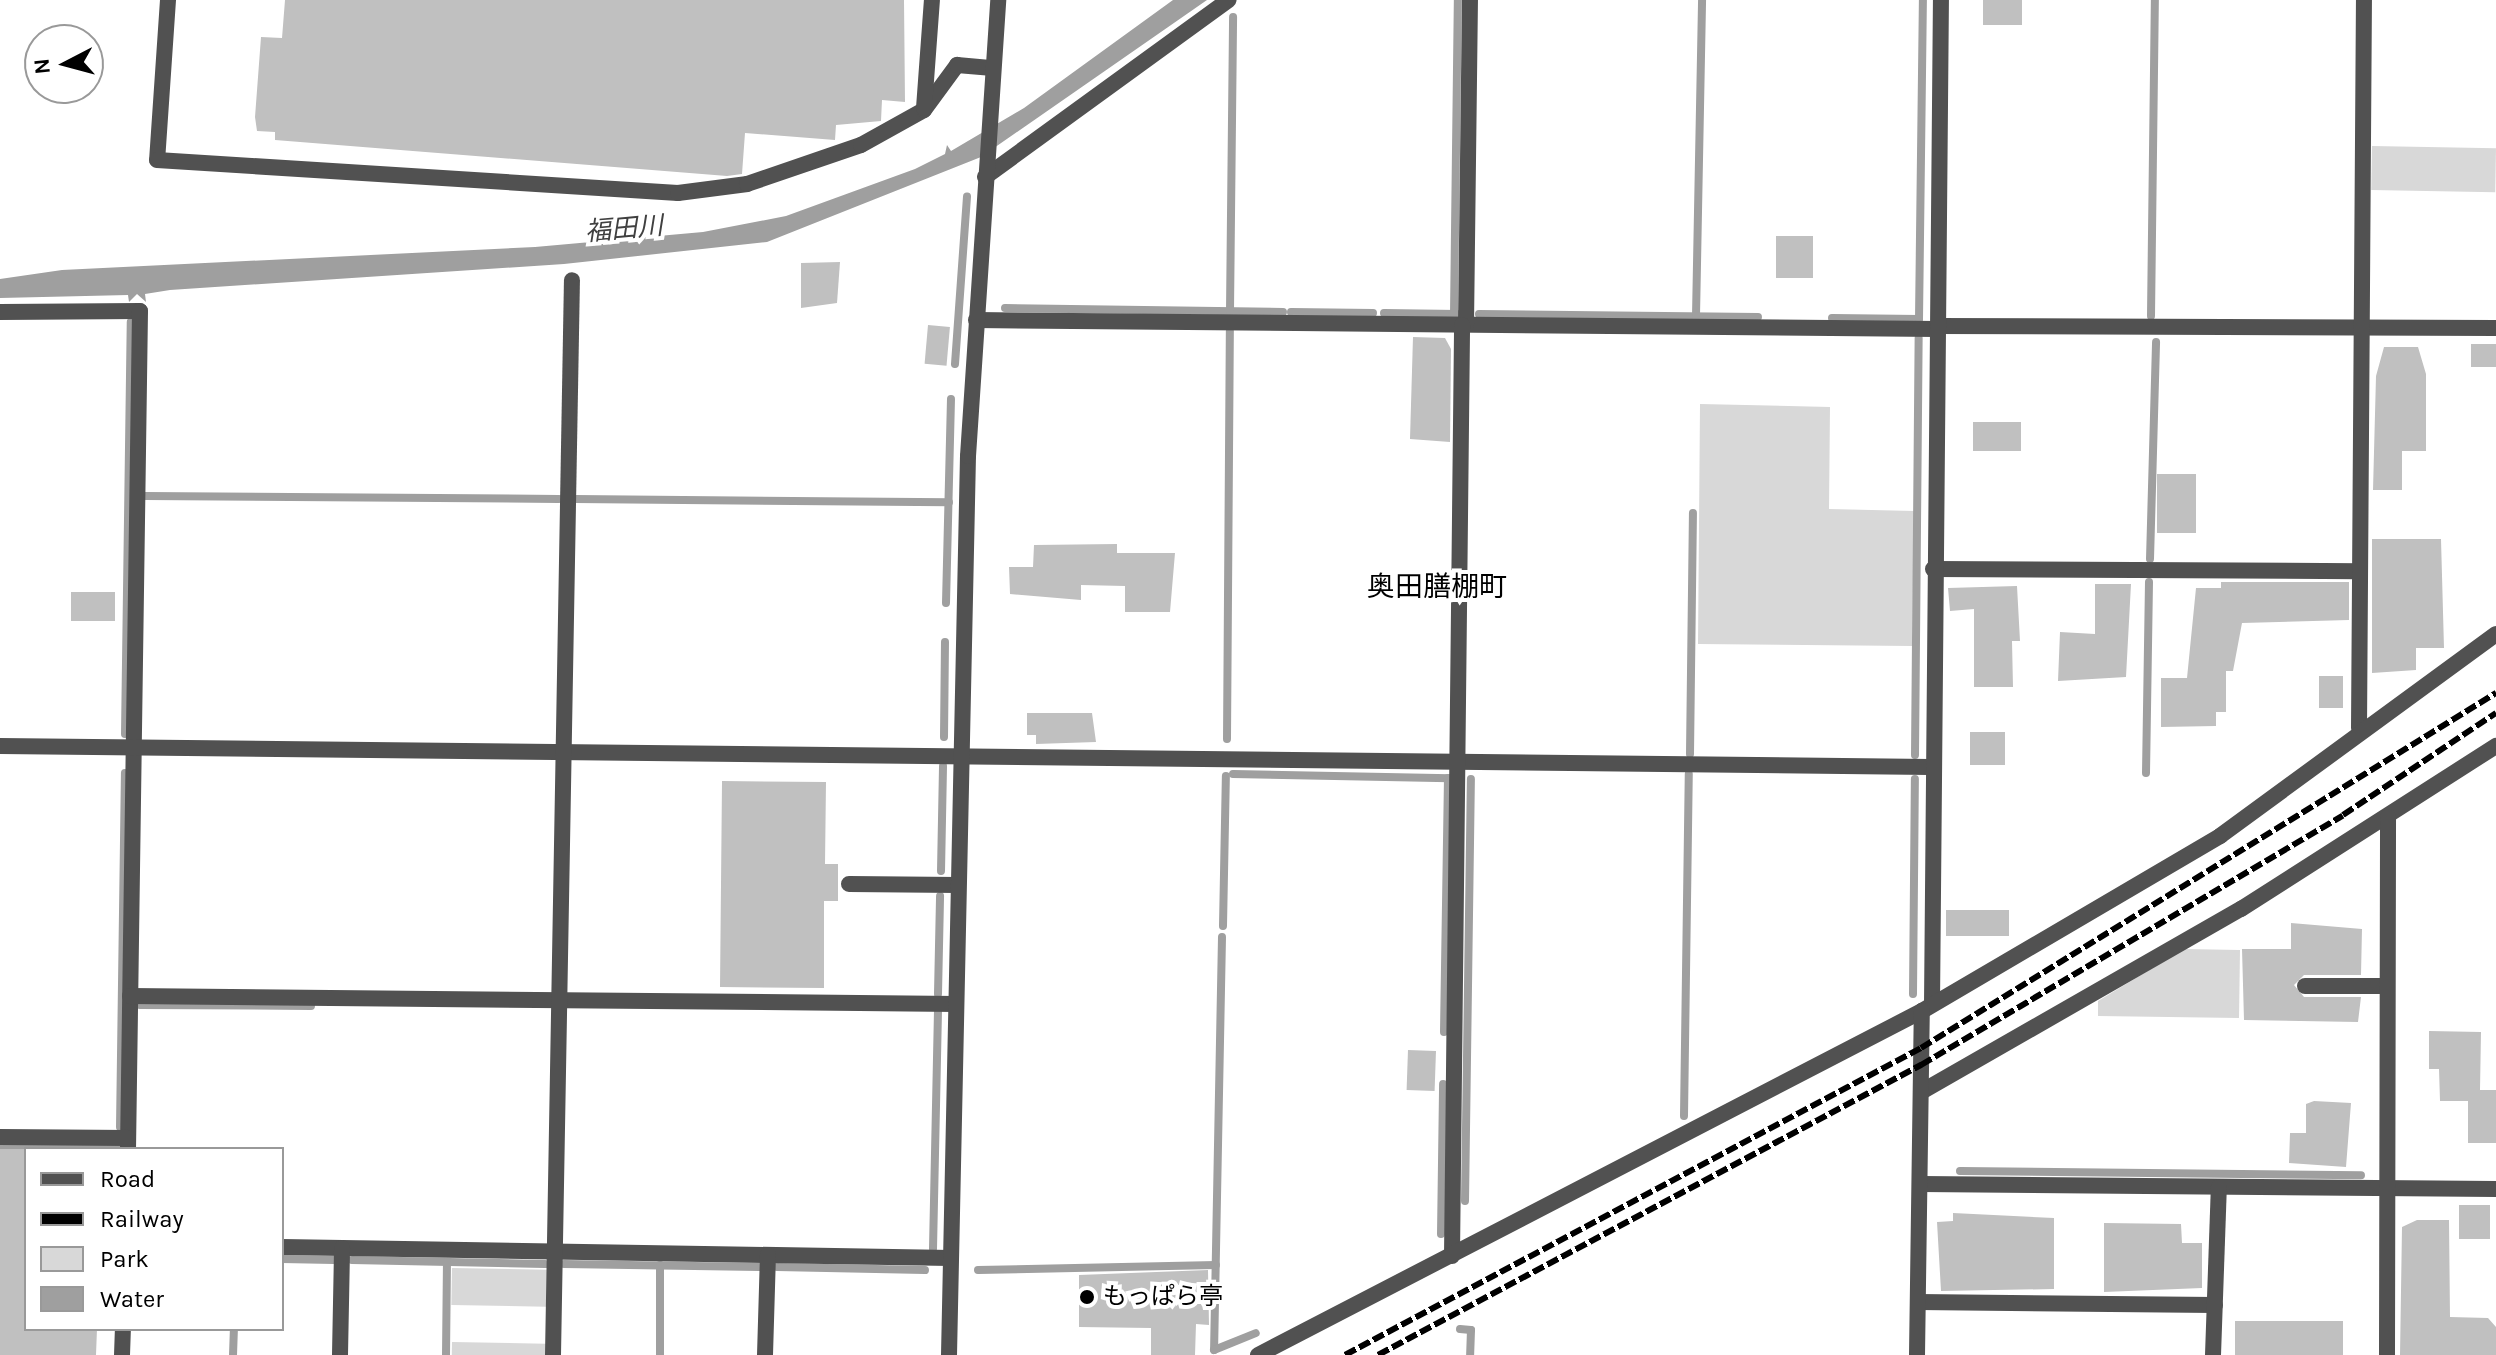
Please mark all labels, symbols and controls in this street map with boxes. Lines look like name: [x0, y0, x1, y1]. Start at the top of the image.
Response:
north arrow: [24, 24, 104, 104]
text: N: [28, 57, 56, 76]
water label: 福田川: [584, 210, 664, 248]
district label: 奥田膳棚町: [1367, 570, 1507, 604]
legend: [24, 1147, 284, 1331]
text: Road: [100, 1165, 155, 1193]
text: Railway: [100, 1205, 184, 1233]
text: Park: [100, 1245, 149, 1273]
place label: もっぱら亭: [1103, 1283, 1223, 1311]
text: Water: [100, 1285, 164, 1313]
marker: もっぱら亭: [1078, 1288, 1096, 1306]

